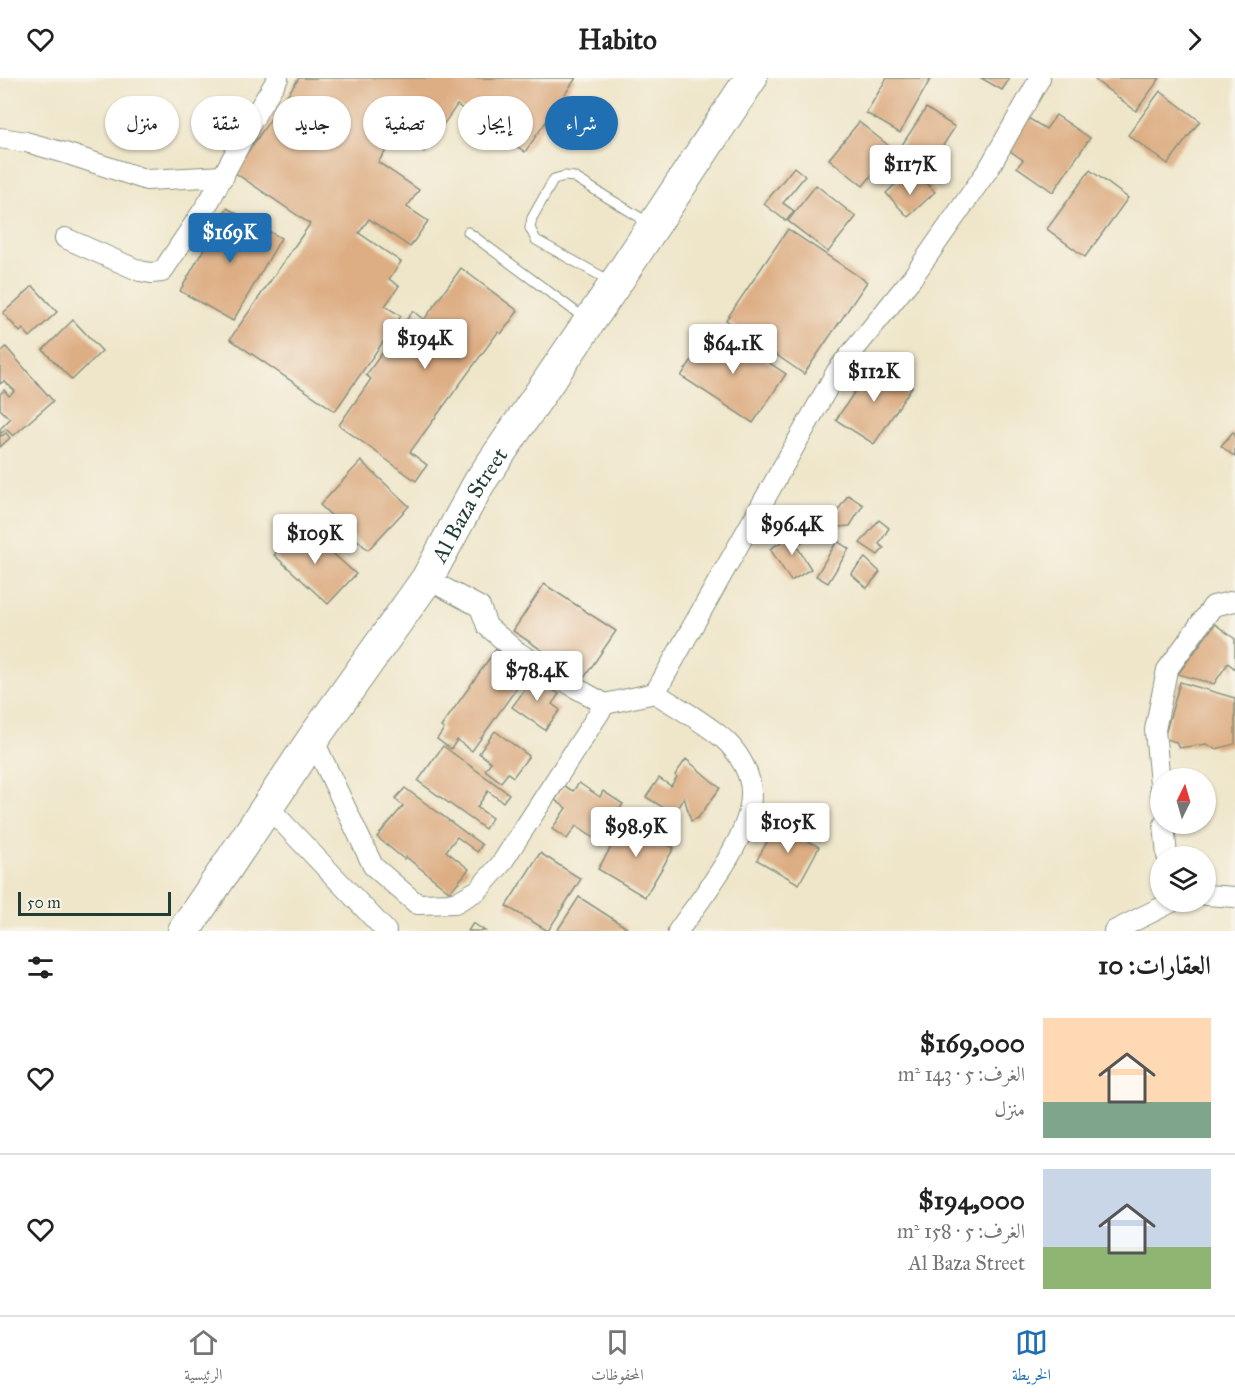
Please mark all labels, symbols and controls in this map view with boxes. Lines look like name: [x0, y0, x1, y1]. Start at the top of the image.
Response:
icon: heart: [24, 23, 57, 56]
text: Habito: [578, 23, 657, 56]
icon: forward: [1178, 23, 1211, 56]
chip: منزل: [105, 96, 179, 150]
chip: شقة: [191, 96, 261, 150]
chip: جديد: [273, 96, 351, 150]
chip: تصفية: [363, 96, 446, 150]
chip: إيجار: [458, 96, 533, 150]
chip: شراء: [545, 96, 618, 150]
pin: $117K: [868, 145, 952, 196]
text: $117K: [884, 152, 936, 176]
pin: $169K: [188, 213, 272, 264]
text: $169K: [202, 220, 258, 244]
pin: $194K: [383, 319, 467, 370]
pin: $64.1K: [684, 324, 782, 375]
text: $194K: [397, 326, 453, 350]
text: $64.1K: [703, 331, 763, 355]
pin: $112K: [832, 352, 916, 403]
text: $112K: [848, 359, 900, 383]
street label: Al Baza Street: [425, 442, 513, 568]
pin: $96.4K: [743, 505, 841, 556]
text: $96.4K: [761, 512, 823, 536]
pin: $109K: [273, 514, 357, 565]
text: $109K: [287, 521, 343, 545]
pin: $78.4K: [488, 651, 586, 702]
text: $78.4K: [506, 658, 569, 682]
north arrow: [1150, 768, 1216, 834]
map controls: [1150, 768, 1216, 912]
pin: $105K: [746, 803, 830, 854]
pin: $98.9K: [587, 807, 685, 858]
text: $105K: [761, 810, 815, 834]
text: $98.9K: [605, 814, 667, 838]
button: layers: [1150, 846, 1216, 912]
scale bar: [18, 889, 171, 916]
text: 50 m: [27, 893, 61, 912]
text: العقارات: 10: [1098, 949, 1211, 981]
icon: filters: [24, 951, 57, 984]
text: $169,000: [920, 1027, 1025, 1059]
icon: home: [1091, 1042, 1163, 1114]
icon: heart: [24, 1062, 57, 1095]
text: الغرف: 5 · 143 m²: [898, 1062, 1025, 1086]
text: منزل: [994, 1097, 1025, 1121]
text: $194,000: [918, 1184, 1025, 1216]
icon: home: [1091, 1193, 1163, 1265]
icon: heart: [24, 1213, 57, 1246]
text: الغرف: 5 · 158 m²: [897, 1219, 1025, 1243]
text: Al Baza Street: [908, 1251, 1025, 1275]
tab: الرئيسية: [184, 1326, 223, 1390]
tab: المحفوظات: [591, 1326, 644, 1390]
tab: الخريطة: [1012, 1326, 1051, 1390]

